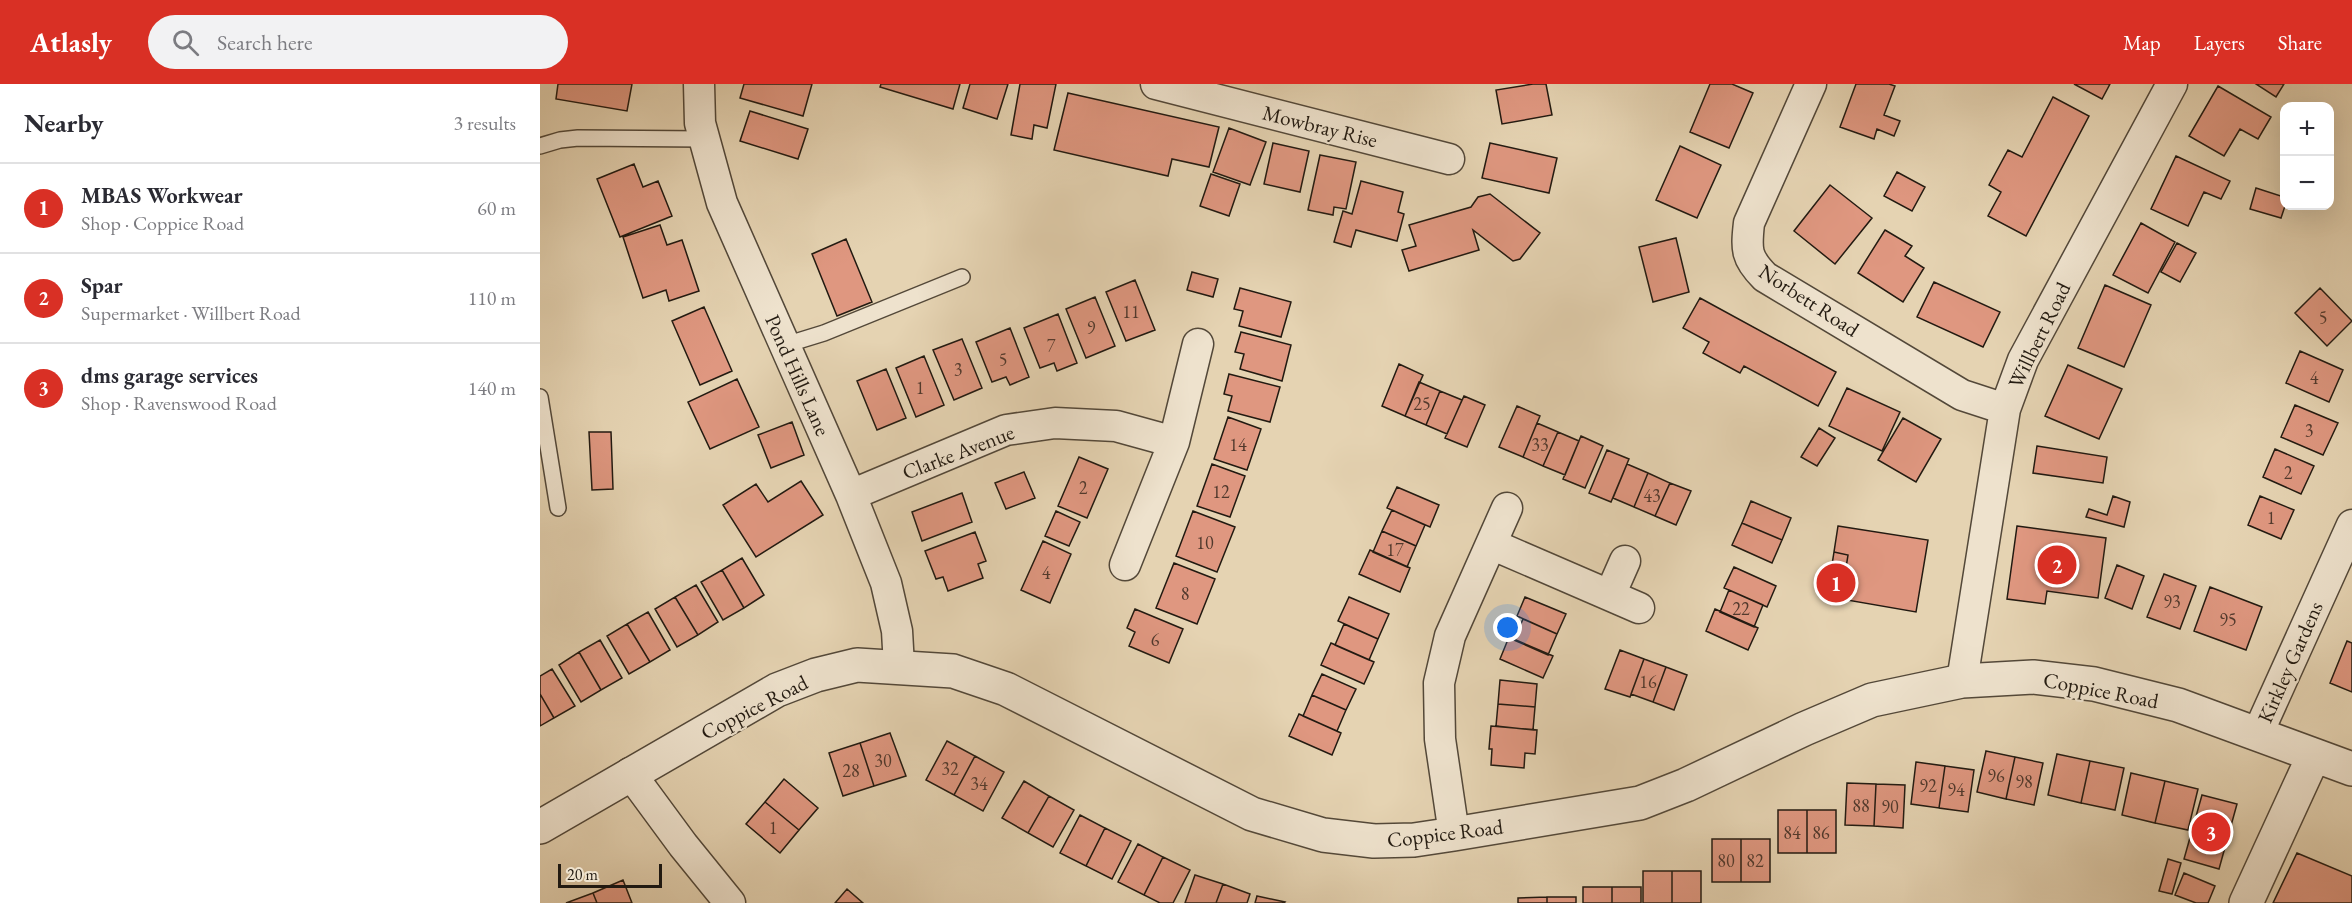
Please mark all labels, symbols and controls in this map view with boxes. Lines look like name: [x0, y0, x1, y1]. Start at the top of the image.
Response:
search box: [148, 15, 568, 69]
text: Atlasly: [30, 24, 112, 60]
icon: search: [169, 26, 202, 59]
text: Search here: [217, 28, 313, 57]
text: Map: [2123, 29, 2161, 56]
text: Layers: [2194, 29, 2245, 56]
text: Share: [2278, 29, 2322, 56]
street label: Mowbray Rise: [1260, 99, 1380, 153]
map controls: [2280, 102, 2334, 210]
button: +: [2280, 102, 2334, 156]
text: Nearby: [24, 106, 104, 140]
text: 3 results: [453, 110, 516, 136]
button: −: [2280, 156, 2334, 210]
text: MBAS Workwear: [81, 181, 243, 210]
text: 1: [38, 195, 49, 221]
text: 60 m: [477, 195, 516, 221]
text: Shop · Coppice Road: [81, 210, 244, 236]
street label: Norbett Road: [1754, 258, 1865, 343]
text: Spar: [81, 271, 123, 300]
street label: Willbert Road: [2002, 277, 2076, 393]
text: 2: [38, 285, 49, 311]
text: 110 m: [468, 285, 516, 311]
text: Supermarket · Willbert Road: [81, 300, 301, 326]
house number: 11: [1122, 300, 1140, 323]
house number: 5: [2319, 306, 2327, 329]
street label: Pond Hills Lane: [759, 310, 837, 440]
house number: 9: [1087, 316, 1096, 339]
house number: 7: [1047, 334, 1056, 357]
house number: 5: [999, 348, 1007, 371]
house number: 3: [954, 358, 962, 381]
text: dms garage services: [81, 361, 258, 390]
house number: 4: [2310, 366, 2319, 389]
text: 3: [38, 375, 49, 401]
text: 140 m: [468, 375, 516, 401]
house number: 1: [916, 376, 924, 399]
text: Shop · Ravenswood Road: [81, 390, 277, 416]
house number: 25: [1413, 392, 1431, 415]
street label: Clarke Avenue: [898, 418, 1018, 486]
house number: 3: [2305, 419, 2313, 442]
house number: 14: [1229, 433, 1247, 456]
house number: 33: [1531, 433, 1549, 456]
house number: 2: [2284, 461, 2293, 484]
house number: 2: [1079, 476, 1088, 499]
house number: 12: [1212, 480, 1230, 503]
house number: 43: [1643, 484, 1661, 507]
house number: 1: [2267, 506, 2275, 529]
house number: 10: [1196, 531, 1214, 554]
house number: 17: [1386, 538, 1404, 561]
pin: 2: [2038, 542, 2077, 588]
pin: 1: [1816, 560, 1856, 606]
house number: 4: [1042, 561, 1051, 584]
house number: 8: [1181, 582, 1189, 605]
house number: 93: [2163, 590, 2181, 613]
house number: 22: [1732, 597, 1750, 620]
street label: Kirkley Gardens: [2251, 597, 2329, 727]
house number: 95: [2219, 608, 2237, 631]
your location: [1493, 613, 1522, 642]
house number: 6: [1151, 628, 1160, 651]
street label: Coppice Road: [2041, 666, 2161, 714]
street label: Coppice Road: [696, 668, 812, 746]
house number: 16: [1639, 670, 1657, 693]
house number: 30: [874, 749, 892, 772]
house number: 32: [941, 757, 959, 780]
house number: 28: [842, 759, 860, 782]
house number: 96: [1987, 764, 2005, 787]
house number: 98: [2015, 770, 2033, 793]
house number: 34: [970, 772, 988, 795]
house number: 92: [1919, 774, 1937, 797]
house number: 94: [1947, 778, 1965, 801]
house number: 88: [1852, 794, 1870, 817]
house number: 90: [1881, 795, 1899, 818]
pin: 3: [2192, 810, 2230, 855]
street label: Coppice Road: [1385, 812, 1505, 854]
house number: 1: [769, 816, 777, 839]
house number: 84: [1783, 821, 1801, 844]
house number: 86: [1812, 821, 1830, 844]
house number: 80: [1717, 849, 1735, 872]
house number: 82: [1746, 849, 1764, 872]
scale bar: [558, 861, 662, 888]
text: 20 m: [567, 864, 598, 885]

